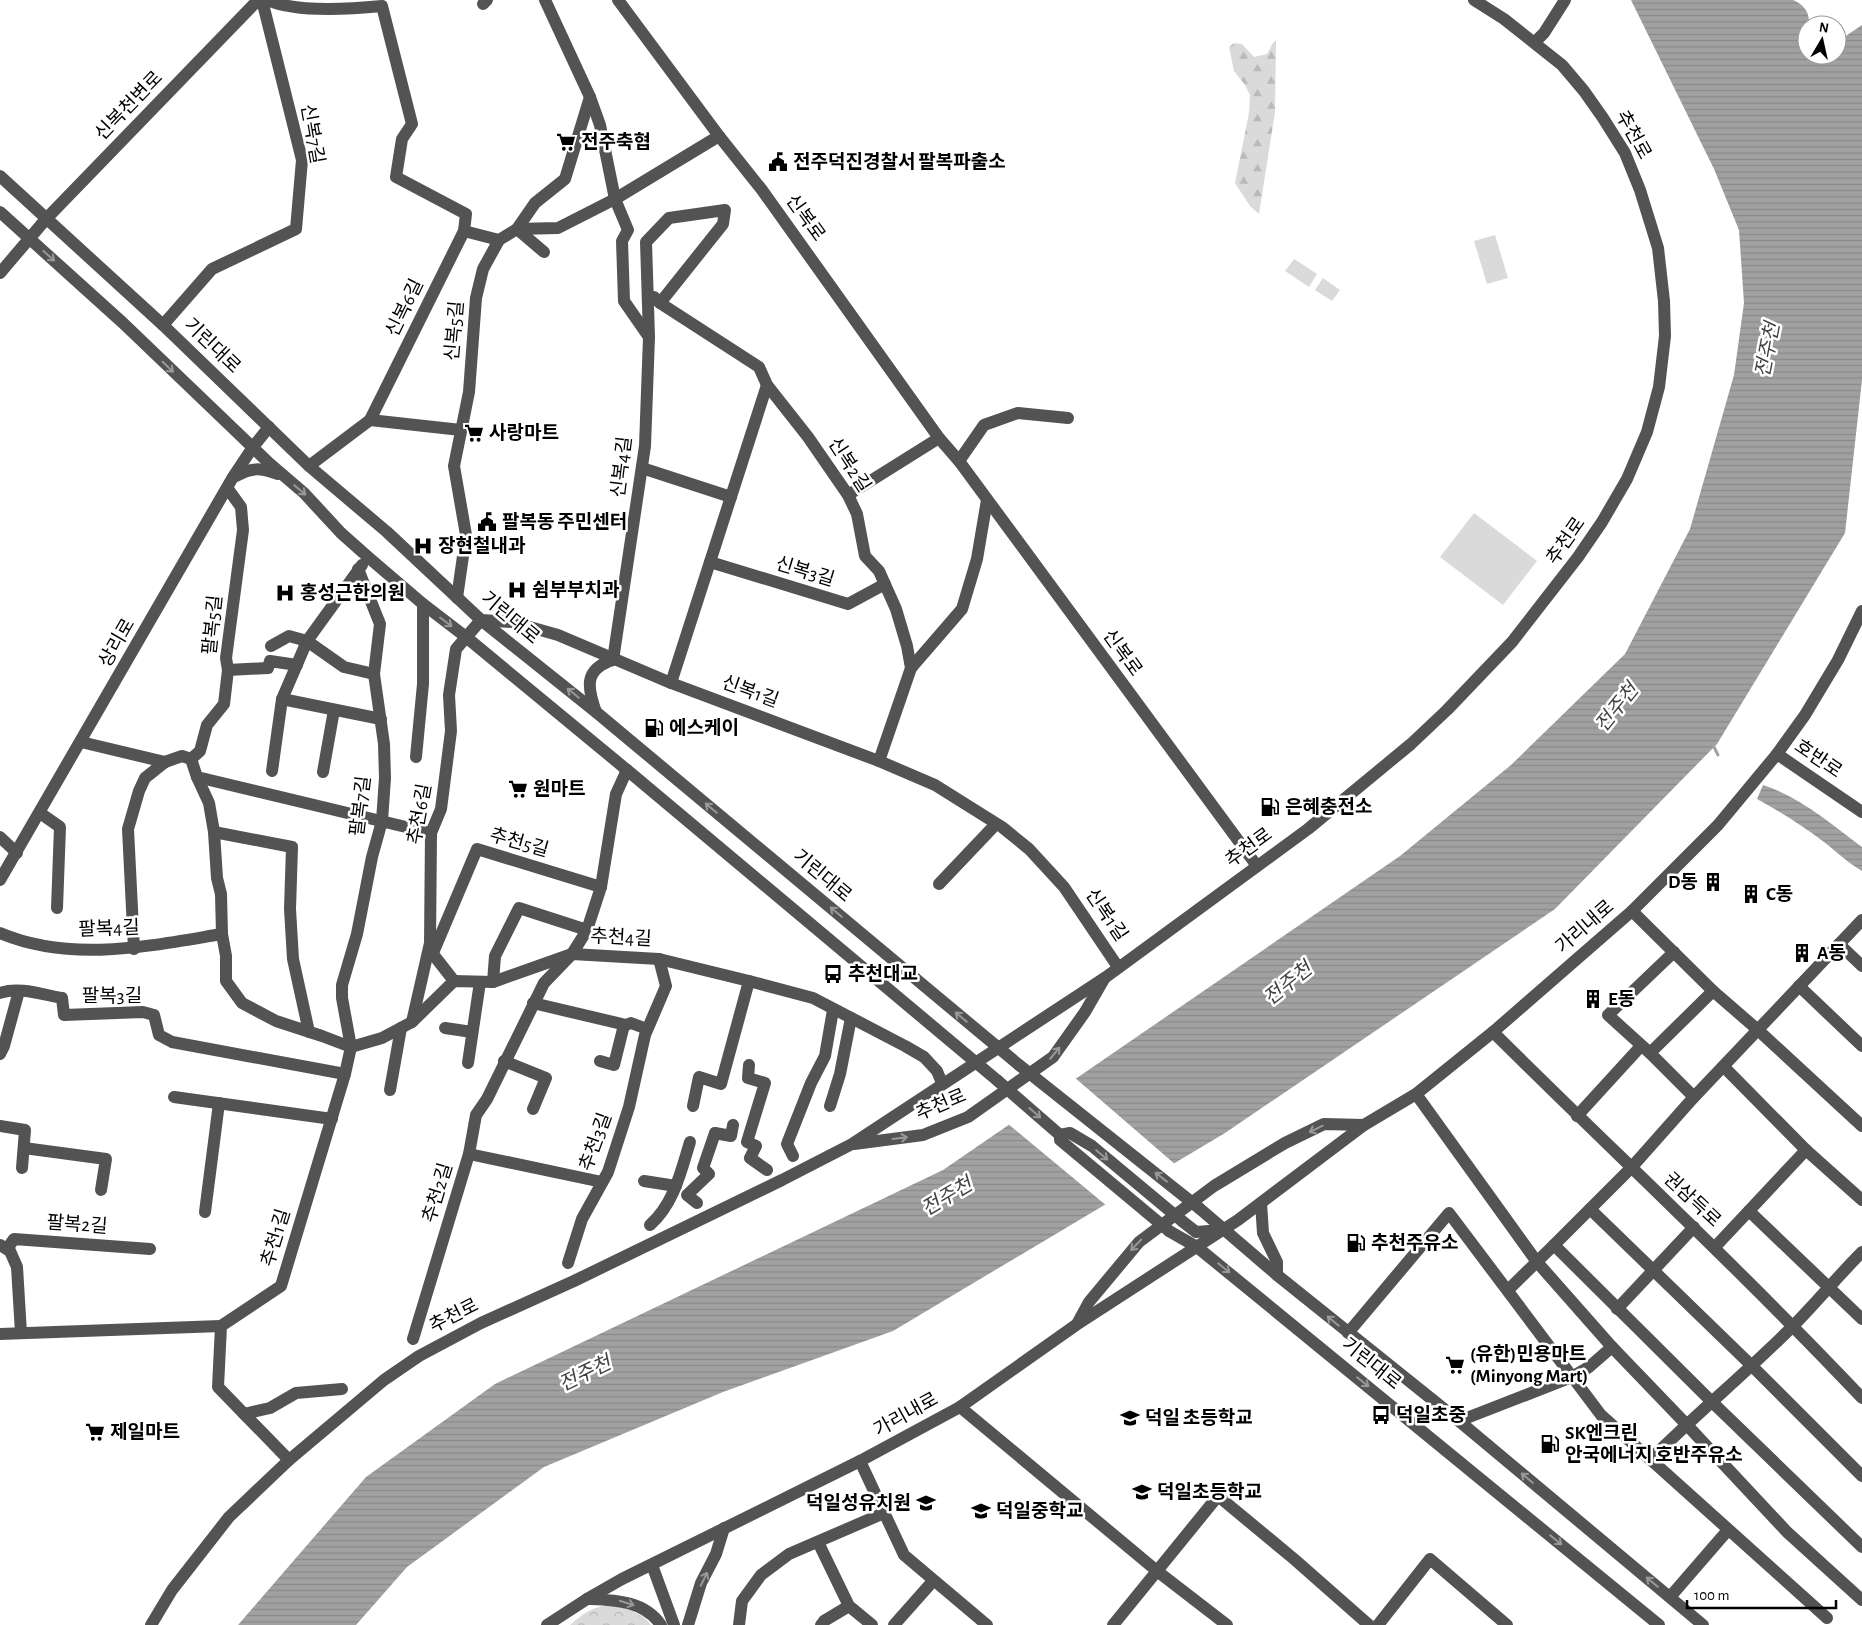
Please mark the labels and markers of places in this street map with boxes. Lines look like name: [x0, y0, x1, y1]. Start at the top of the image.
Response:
supermarket icon: 전주축협: [555, 131, 577, 153]
place label: 전주축협: [581, 132, 651, 152]
public building icon: 전주덕진경찰서 팔복파출소: [767, 151, 789, 173]
place label: 전주덕진경찰서 팔복파출소: [793, 152, 1006, 172]
supermarket icon: 사랑마트: [463, 422, 485, 444]
place label: 사랑마트: [489, 423, 559, 443]
public building icon: 팔복동 주민센터: [476, 511, 498, 533]
place label: 팔복동 주민센터: [502, 512, 627, 532]
hospital icon: 장현철내과: [412, 535, 434, 557]
place label: 장현철내과: [438, 535, 526, 556]
hospital icon: 쉼부부치과: [506, 579, 528, 601]
place label: 쉼부부치과: [532, 580, 620, 600]
hospital icon: 홍성근한의원: [274, 582, 296, 604]
place label: 홍성근한의원: [300, 582, 405, 603]
fuel station icon: 에스케이: [643, 717, 665, 739]
place label: 에스케이: [669, 718, 739, 738]
supermarket icon: 원마트: [507, 778, 529, 800]
place label: 원마트: [533, 779, 585, 799]
fuel station icon: 은혜충전소: [1259, 796, 1281, 818]
place label: 은혜충전소: [1285, 797, 1372, 817]
building icon: D동: [1702, 871, 1724, 893]
place label: D동: [1668, 873, 1698, 892]
building icon: C동: [1740, 883, 1762, 905]
place label: C동: [1766, 885, 1793, 904]
building icon: A동: [1791, 942, 1813, 964]
place label: A동: [1817, 944, 1846, 963]
bus stop icon: 추천대교: [822, 963, 844, 985]
place label: 추천대교: [848, 963, 918, 984]
building icon: E동: [1582, 988, 1604, 1010]
place label: E동: [1608, 990, 1635, 1009]
fuel station icon: 추천주유소: [1345, 1232, 1367, 1254]
place label: 추천주유소: [1371, 1232, 1458, 1253]
place label: (유한)민용마트 (Minyong Mart): [1470, 1343, 1588, 1386]
supermarket icon: (유한)민용마트 (Minyong Mart): [1444, 1354, 1466, 1376]
bus stop icon: 덕일초중: [1370, 1404, 1392, 1426]
place label: 덕일초중: [1396, 1405, 1466, 1425]
school or university icon: 덕일 초등학교: [1119, 1407, 1141, 1429]
place label: 덕일 초등학교: [1145, 1407, 1253, 1428]
supermarket icon: 제일마트: [84, 1421, 106, 1443]
place label: 제일마트: [110, 1422, 180, 1442]
place label: SK엔크린 안국에너지 호반주유소: [1565, 1423, 1743, 1465]
fuel station icon: SK엔크린 안국에너지 호반주유소: [1539, 1433, 1561, 1455]
school or university icon: 덕일초등학교: [1131, 1481, 1153, 1503]
place label: 덕일초등학교: [1157, 1481, 1262, 1502]
school or university icon: 덕일성유치원: [915, 1492, 937, 1514]
place label: 덕일성유치원: [806, 1493, 911, 1513]
school or university icon: 덕일중학교: [970, 1500, 992, 1522]
place label: 덕일중학교: [996, 1500, 1083, 1521]

